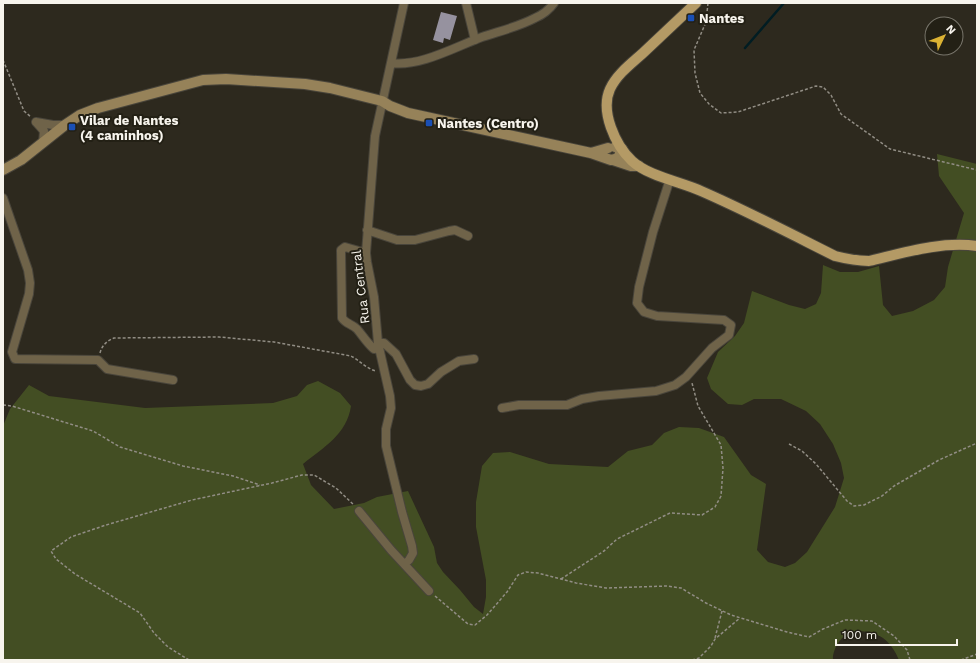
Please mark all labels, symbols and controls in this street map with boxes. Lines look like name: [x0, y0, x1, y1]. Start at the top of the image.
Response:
place label: Nantes: [699, 11, 744, 26]
marker: Nantes: [686, 13, 696, 23]
north arrow: [924, 16, 964, 56]
text: N: [943, 22, 958, 37]
place label: Vilar de Nantes (4 caminhos): [80, 113, 178, 143]
place label: Nantes (Centro): [437, 116, 539, 131]
marker: Nantes (Centro): [424, 118, 434, 128]
marker: Vilar de Nantes (4 caminhos): [67, 122, 77, 132]
street label: Rua Central: [349, 249, 372, 325]
scale bar: [836, 621, 957, 647]
text: 100 m: [842, 628, 877, 642]

